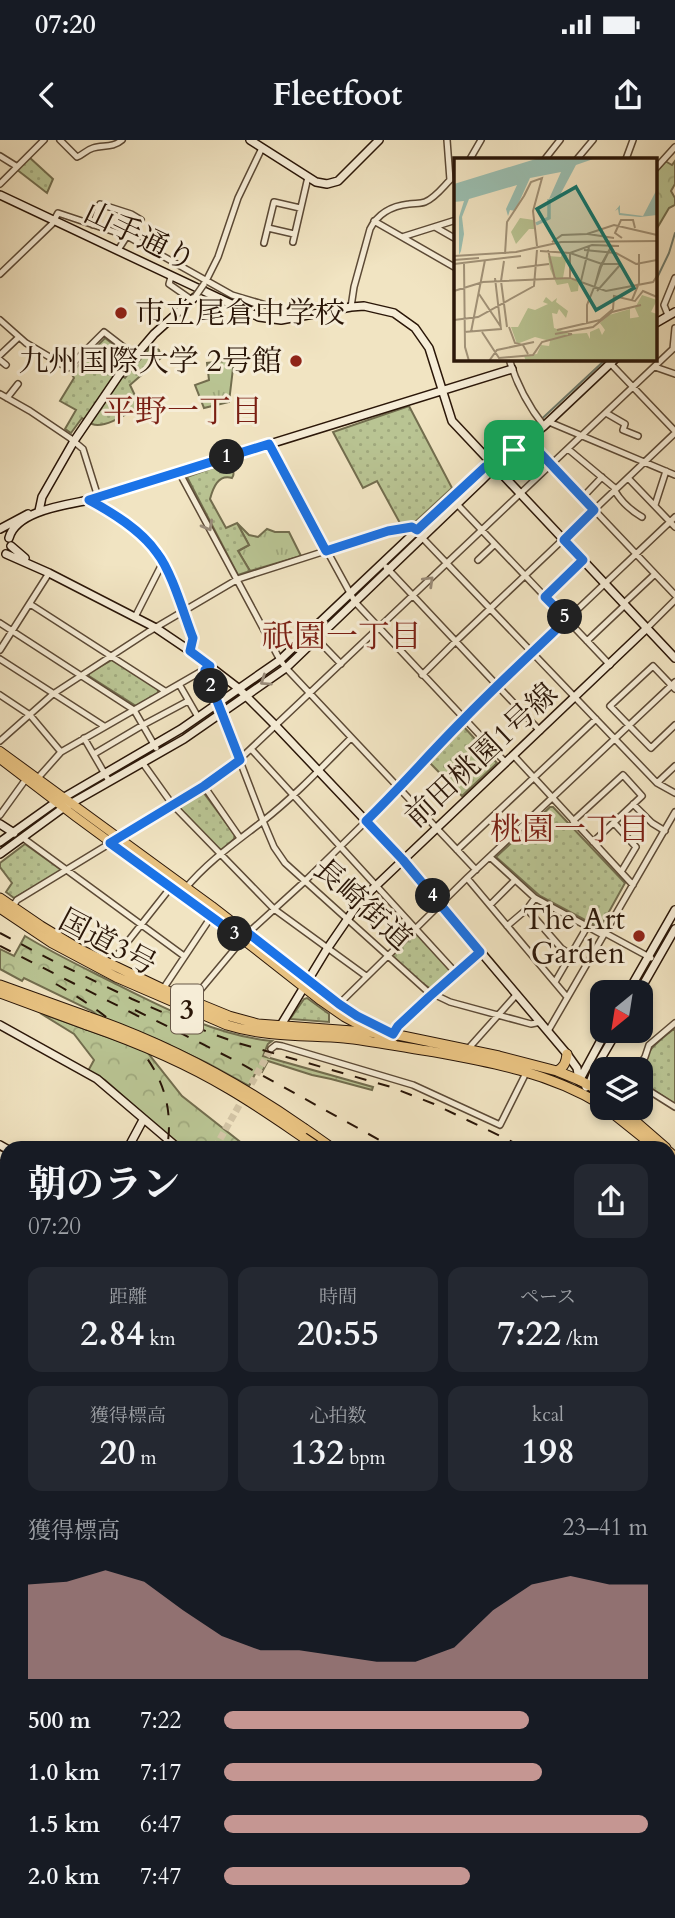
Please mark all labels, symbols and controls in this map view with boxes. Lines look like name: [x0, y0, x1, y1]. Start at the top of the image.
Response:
text: 07:20: [35, 7, 96, 42]
text: Fleetfoot: [273, 73, 402, 117]
icon: back: [28, 76, 66, 114]
icon: share: [609, 76, 647, 114]
inset map: [454, 158, 658, 360]
street label: 山手通り: [77, 192, 203, 281]
place label: 市立尾倉中学校: [135, 293, 345, 334]
marker: 市立尾倉中学校: [113, 305, 129, 321]
place label: 九州国際大学 2号館: [19, 341, 282, 382]
marker: 九州国際大学 2号館: [288, 353, 304, 369]
district label: 平野一丁目: [103, 390, 263, 434]
pin: [484, 420, 544, 480]
icon: arrive: [495, 431, 533, 469]
pin: 1: [210, 440, 244, 474]
text: 1: [222, 443, 231, 469]
one-way arrow: [200, 519, 213, 531]
one-way arrow: [421, 576, 434, 589]
pin: 5: [548, 600, 582, 634]
text: 5: [560, 603, 569, 629]
district label: 祇園一丁目: [262, 615, 422, 659]
pin: 2: [194, 668, 228, 704]
text: 2: [206, 672, 215, 698]
one-way arrow: [260, 673, 273, 686]
street label: 前田桃園1号線: [396, 674, 567, 837]
district label: 桃園一丁目: [490, 808, 650, 852]
street label: 長崎街道: [304, 849, 421, 960]
pin: 4: [416, 878, 450, 914]
text: 4: [428, 882, 437, 908]
place label: The Art Garden: [523, 899, 626, 974]
street label: 国道3号: [52, 900, 164, 985]
pin: 3: [218, 916, 252, 952]
text: 3: [230, 920, 239, 946]
marker: The Art Garden: [631, 928, 647, 944]
north arrow: [590, 980, 653, 1043]
map controls: [590, 980, 653, 1120]
road number: 3: [171, 984, 203, 1034]
button: layers: [590, 1057, 653, 1120]
text: 朝のラン: [28, 1159, 180, 1211]
button: share: [574, 1164, 648, 1238]
text: 07:20: [28, 1211, 81, 1242]
text: 距離: [109, 1284, 147, 1310]
text: 時間: [319, 1284, 357, 1310]
text: ペース: [520, 1284, 576, 1310]
text: 2.84: [80, 1310, 144, 1358]
text: 20:55: [297, 1310, 379, 1358]
text: 7:22: [497, 1310, 561, 1358]
text: km: [144, 1326, 176, 1352]
text: /km: [561, 1326, 599, 1352]
text: kcal: [532, 1402, 564, 1428]
text: 獲得標高: [90, 1403, 166, 1429]
text: 心拍数: [309, 1403, 367, 1429]
text: 198: [521, 1428, 575, 1476]
text: 20: [99, 1429, 135, 1477]
text: 132: [290, 1429, 344, 1477]
text: m: [135, 1445, 157, 1471]
text: bpm: [344, 1445, 386, 1471]
text: 23–41 m: [563, 1512, 648, 1543]
text: 獲得標高: [28, 1515, 120, 1546]
text: 500 m: [28, 1705, 91, 1736]
text: 7:22: [140, 1705, 181, 1736]
text: 1.0 km: [28, 1757, 100, 1788]
text: 7:17: [140, 1757, 181, 1788]
text: 1.5 km: [28, 1809, 100, 1840]
text: 6:47: [140, 1809, 181, 1840]
text: 2.0 km: [28, 1861, 100, 1892]
text: 7:47: [140, 1861, 181, 1892]

